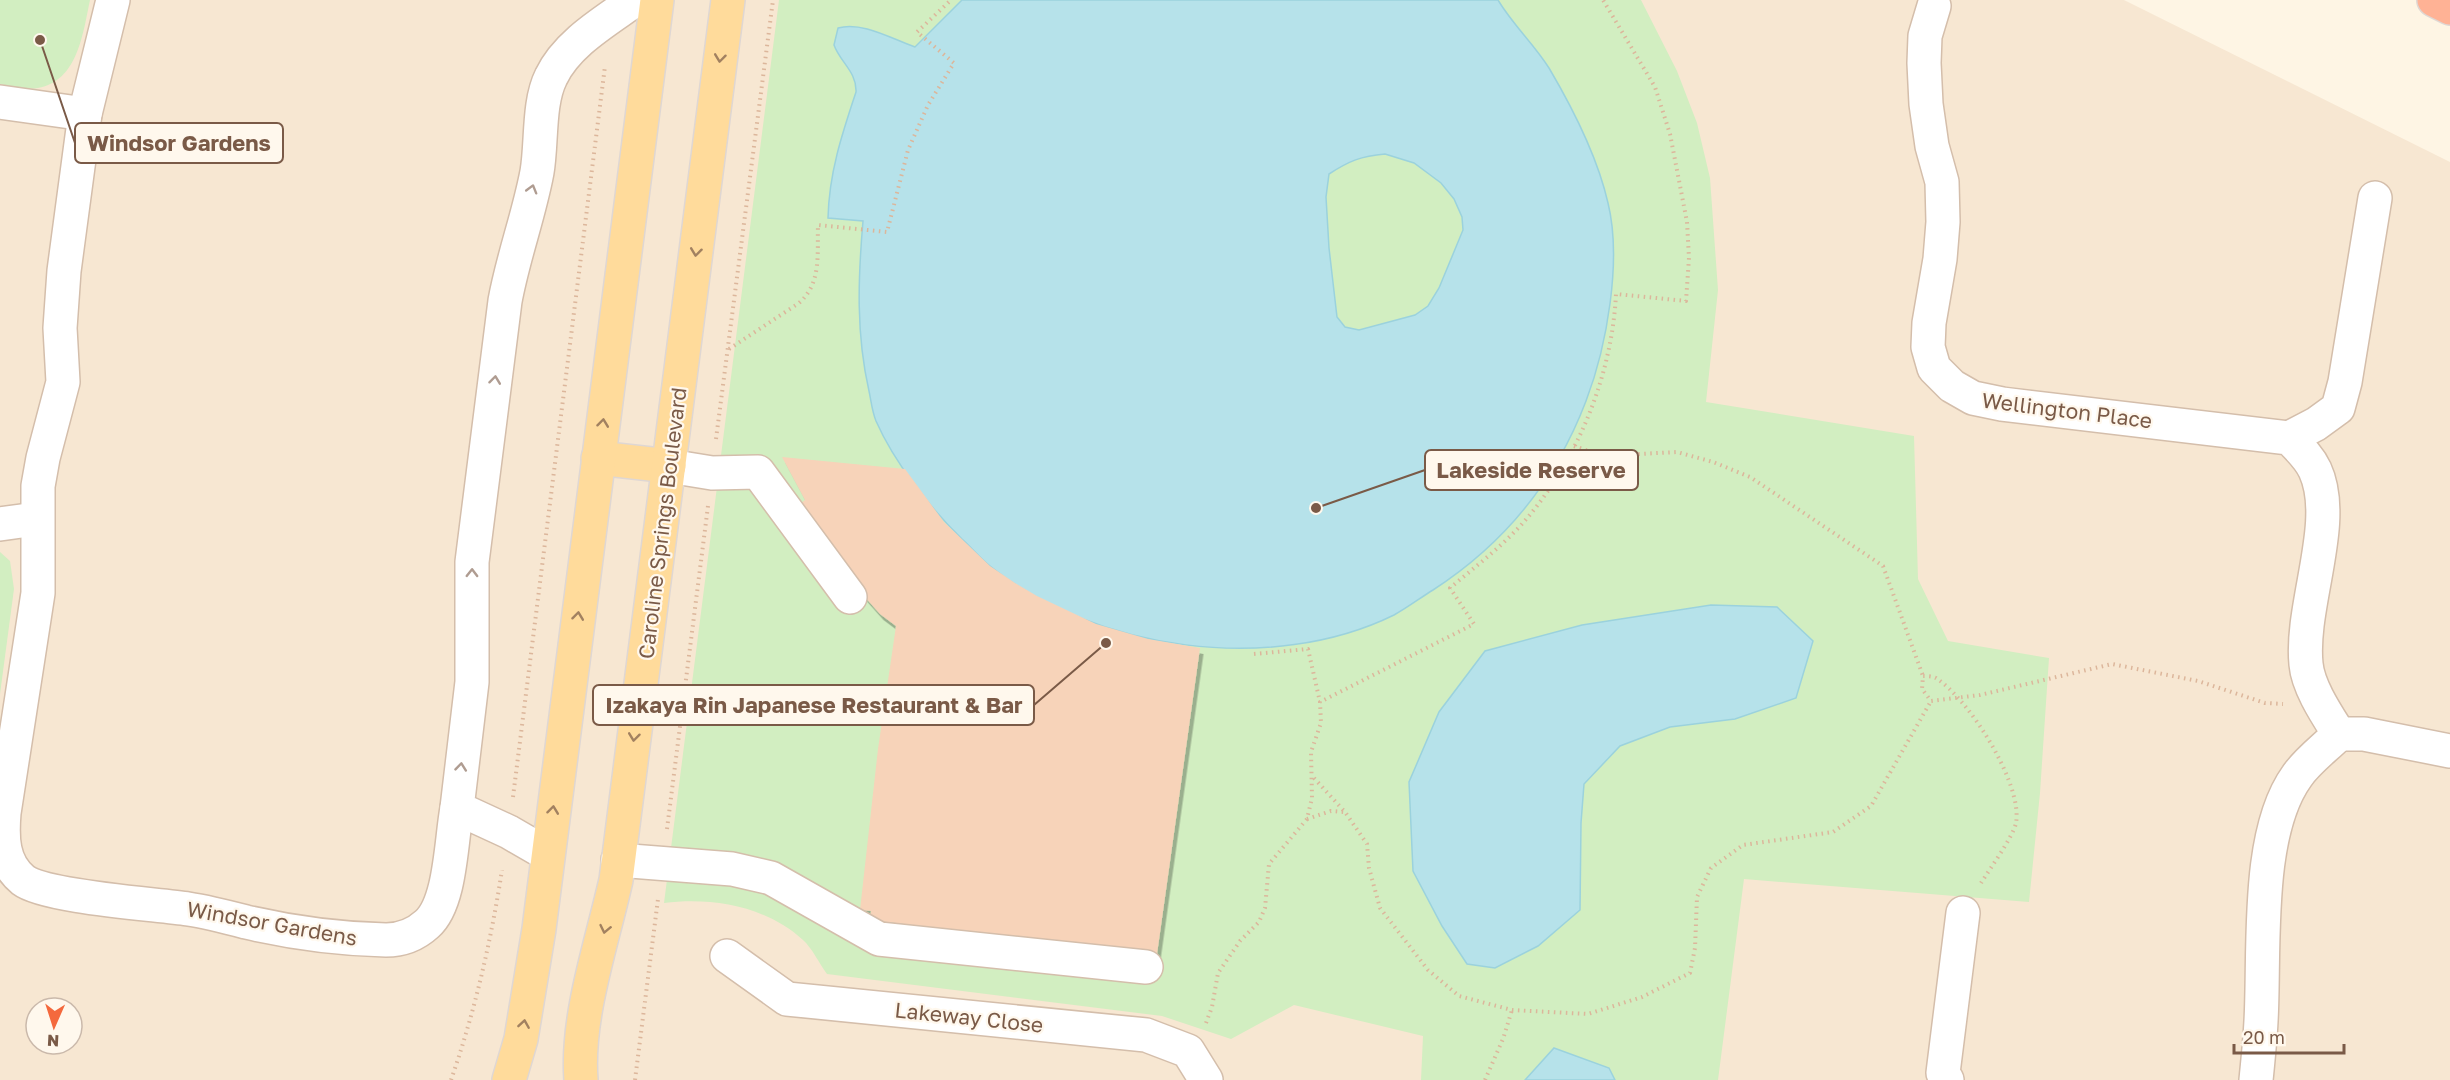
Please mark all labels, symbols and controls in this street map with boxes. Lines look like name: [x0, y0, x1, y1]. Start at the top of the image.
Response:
one-way arrow: [715, 53, 727, 63]
callout: Windsor Gardens: [75, 123, 283, 163]
text: Windsor Gardens: [87, 129, 271, 156]
one-way arrow: [525, 184, 537, 194]
one-way arrow: [690, 247, 703, 256]
one-way arrow: [488, 375, 501, 384]
street label: Caroline Springs Boulevard: [632, 386, 692, 660]
street label: Wellington Place: [1980, 387, 2154, 433]
one-way arrow: [596, 418, 609, 427]
callout: Lakeside Reserve: [1425, 450, 1638, 490]
text: Lakeside Reserve: [1436, 456, 1626, 483]
one-way arrow: [466, 569, 478, 578]
one-way arrow: [571, 612, 584, 621]
callout: Izakaya Rin Japanese Restaurant & Bar: [593, 685, 1034, 725]
text: Izakaya Rin Japanese Restaurant & Bar: [605, 691, 1023, 718]
one-way arrow: [629, 732, 641, 741]
one-way arrow: [454, 763, 467, 772]
one-way arrow: [546, 805, 559, 814]
street label: Windsor Gardens: [185, 895, 359, 951]
one-way arrow: [599, 924, 612, 934]
north arrow: [24, 996, 84, 1056]
street label: Lakeway Close: [893, 996, 1045, 1038]
scale bar: [2234, 1017, 2344, 1055]
one-way arrow: [517, 1019, 529, 1028]
text: 20 m: [2243, 1026, 2285, 1048]
text: N: [47, 1031, 60, 1051]

